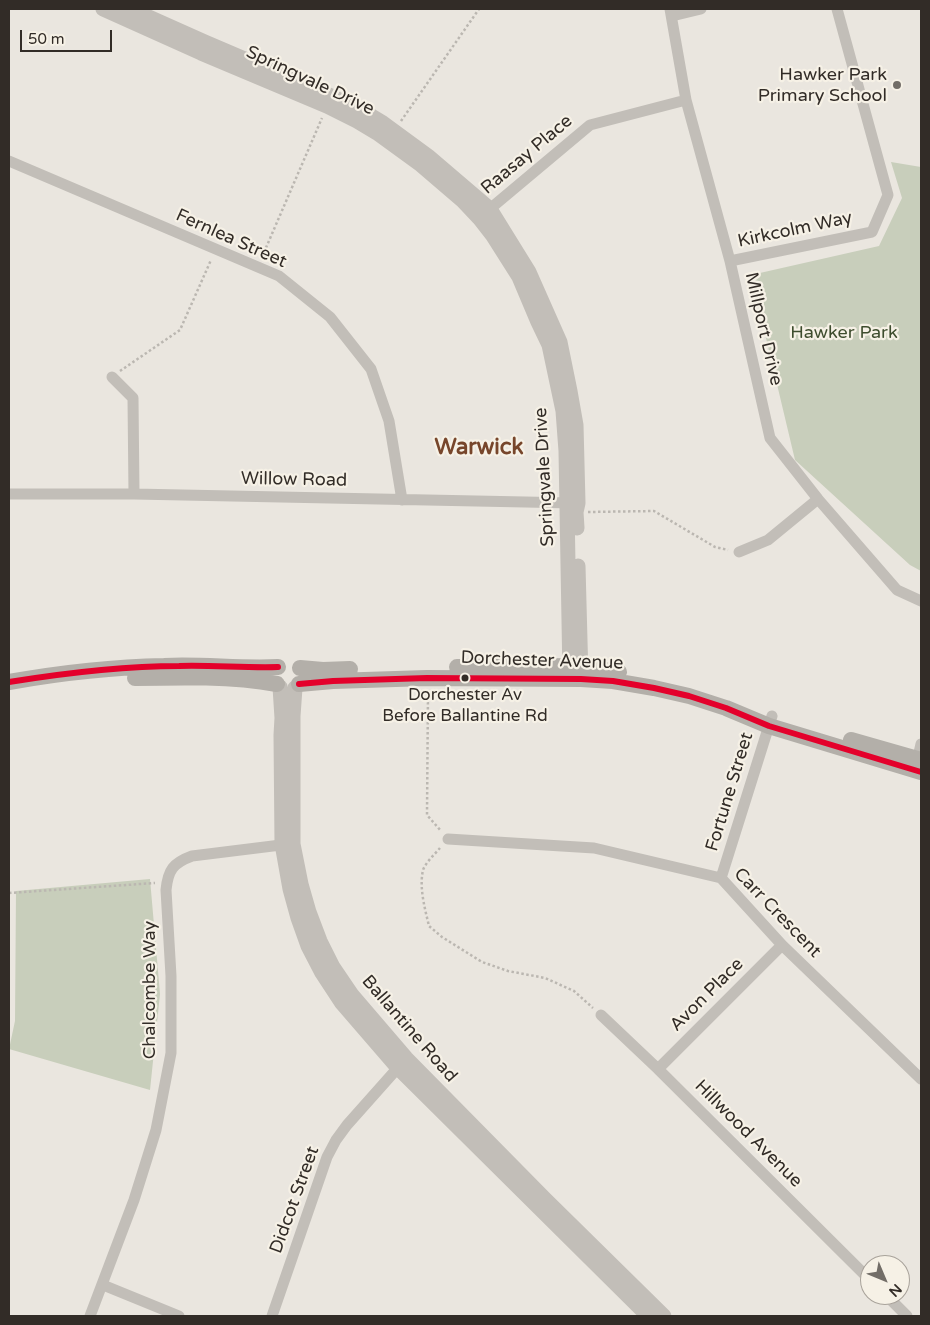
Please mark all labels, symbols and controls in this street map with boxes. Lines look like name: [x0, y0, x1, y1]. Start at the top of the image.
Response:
scale bar: [22, 20, 115, 52]
text: 50 m: [28, 30, 65, 48]
street label: Springvale Drive: [242, 42, 378, 120]
place label: Hawker Park Primary School: [758, 64, 887, 106]
marker: Hawker Park Primary School: [891, 79, 903, 91]
street label: Raasay Place: [477, 111, 577, 199]
street label: Fernlea Street: [172, 205, 290, 273]
street label: Kirkcolm Way: [736, 207, 854, 253]
street label: Millport Drive: [739, 270, 787, 388]
park label: Hawker Park: [790, 322, 898, 344]
street label: Springvale Drive: [531, 407, 559, 547]
district label: Warwick: [435, 435, 523, 461]
street label: Willow Road: [241, 468, 347, 492]
street label: Dorchester Avenue: [460, 647, 624, 675]
marker: Dorchester Av Before Ballantine Rd: [460, 673, 470, 683]
place label: Dorchester Av Before Ballantine Rd: [382, 686, 548, 726]
street label: Fortune Street: [702, 730, 758, 854]
street label: Carr Crescent: [729, 864, 825, 962]
street label: Chalcombe Way: [139, 921, 161, 1059]
street label: Avon Place: [666, 954, 748, 1036]
street label: Ballantine Road: [357, 971, 461, 1087]
street label: Hillwood Avenue: [690, 1076, 806, 1192]
street label: Didcot Street: [266, 1143, 324, 1257]
north arrow: [860, 1255, 910, 1305]
text: N: [885, 1280, 905, 1300]

